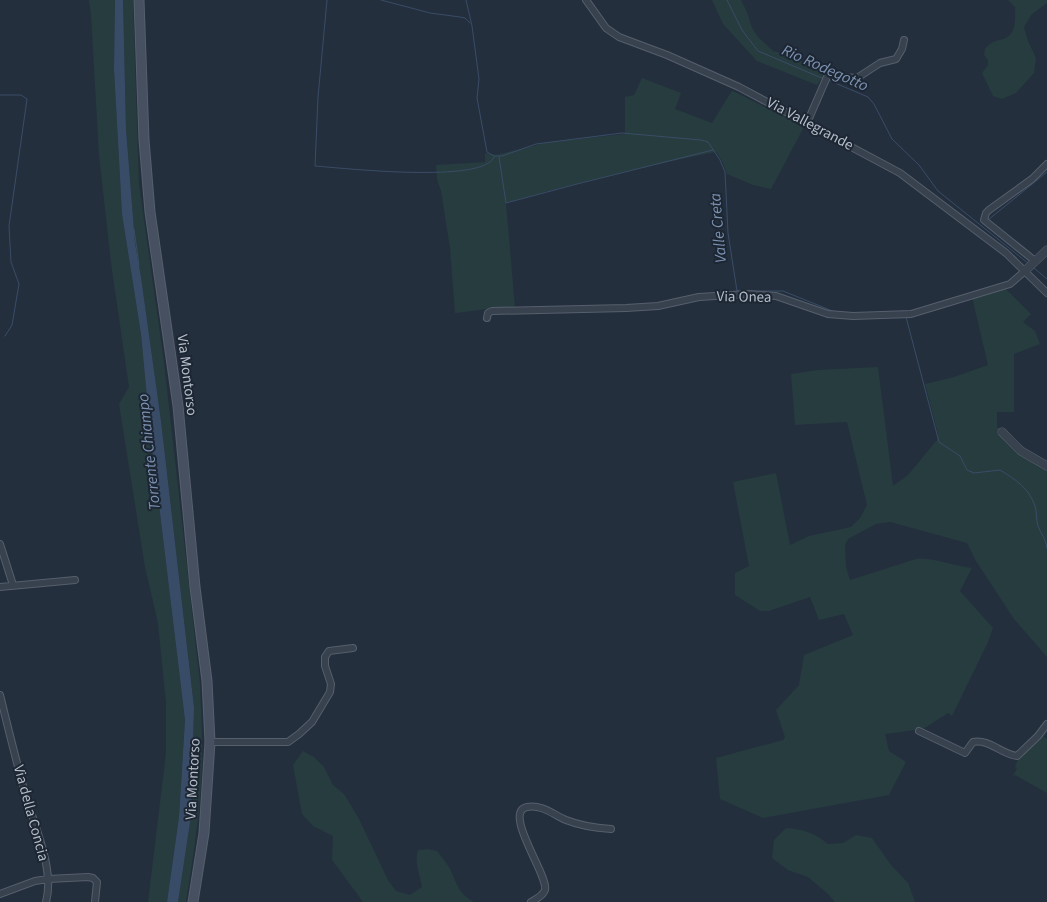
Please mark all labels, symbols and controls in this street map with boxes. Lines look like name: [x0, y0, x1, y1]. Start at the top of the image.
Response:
water label: Rio Rodegotto: [778, 39, 872, 97]
street label: Via Vallegrande: [763, 92, 857, 156]
water label: Valle Creta: [704, 192, 732, 264]
street label: Via Onea: [716, 286, 772, 308]
street label: Via Montorso: [172, 333, 202, 417]
water label: Torrente Chiampo: [132, 393, 166, 511]
street label: Via Montorso: [180, 738, 206, 820]
street label: Via della Concia: [8, 762, 54, 864]

